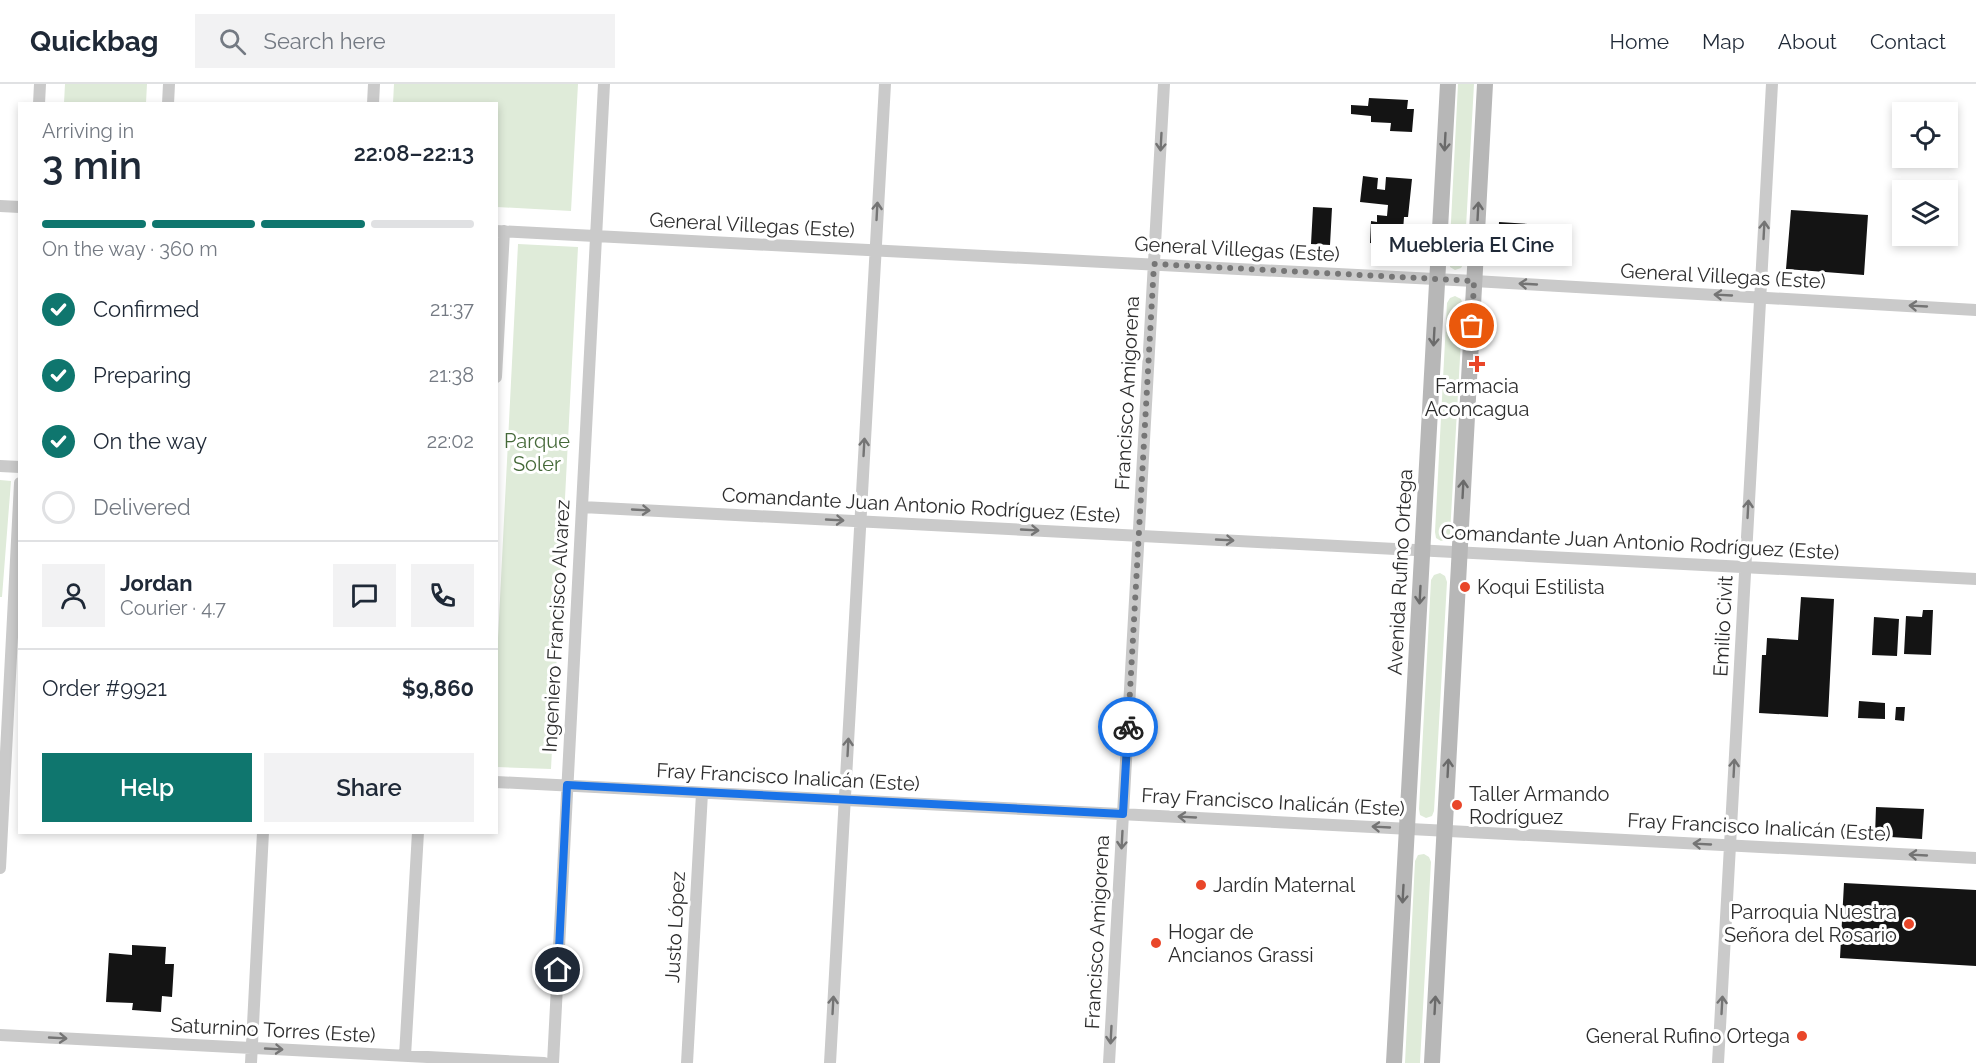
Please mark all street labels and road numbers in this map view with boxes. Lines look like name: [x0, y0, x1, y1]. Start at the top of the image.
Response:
street label: General Villegas (Este): [649, 208, 855, 242]
street label: General Villegas (Este): [1134, 232, 1340, 266]
street label: General Villegas (Este): [1620, 259, 1826, 293]
street label: Francisco Amigorena: [1110, 295, 1144, 491]
street label: Avenida Rufino Ortega: [1383, 468, 1417, 676]
street label: Comandante Juan Antonio Rodríguez (Este): [721, 483, 1121, 527]
street label: Ingeniero Francisco Alvarez: [537, 499, 575, 753]
street label: Comandante Juan Antonio Rodríguez (Este): [1440, 520, 1840, 564]
street label: Emilio Civit: [1708, 574, 1738, 677]
street label: Fray Francisco Inalicán (Este): [656, 758, 920, 796]
street label: Fray Francisco Inalicán (Este): [1141, 783, 1405, 821]
street label: Fray Francisco Inalicán (Este): [1627, 808, 1891, 846]
street label: Francisco Amigorena: [1080, 834, 1114, 1030]
street label: Justo López: [660, 870, 690, 983]
street label: Saturnino Torres (Este): [170, 1013, 376, 1047]

